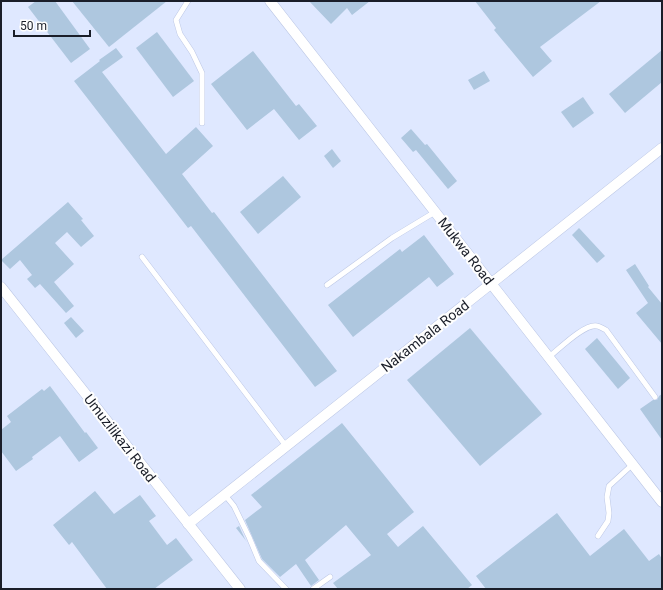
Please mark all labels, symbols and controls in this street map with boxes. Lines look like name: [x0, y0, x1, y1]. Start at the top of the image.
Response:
scale bar: [14, 12, 90, 38]
text: 50 m: [20, 19, 47, 33]
street label: Mukwa Road: [435, 214, 497, 288]
street label: Nakambala Road: [378, 297, 472, 375]
street label: Umuzilikazi Road: [81, 391, 159, 485]

